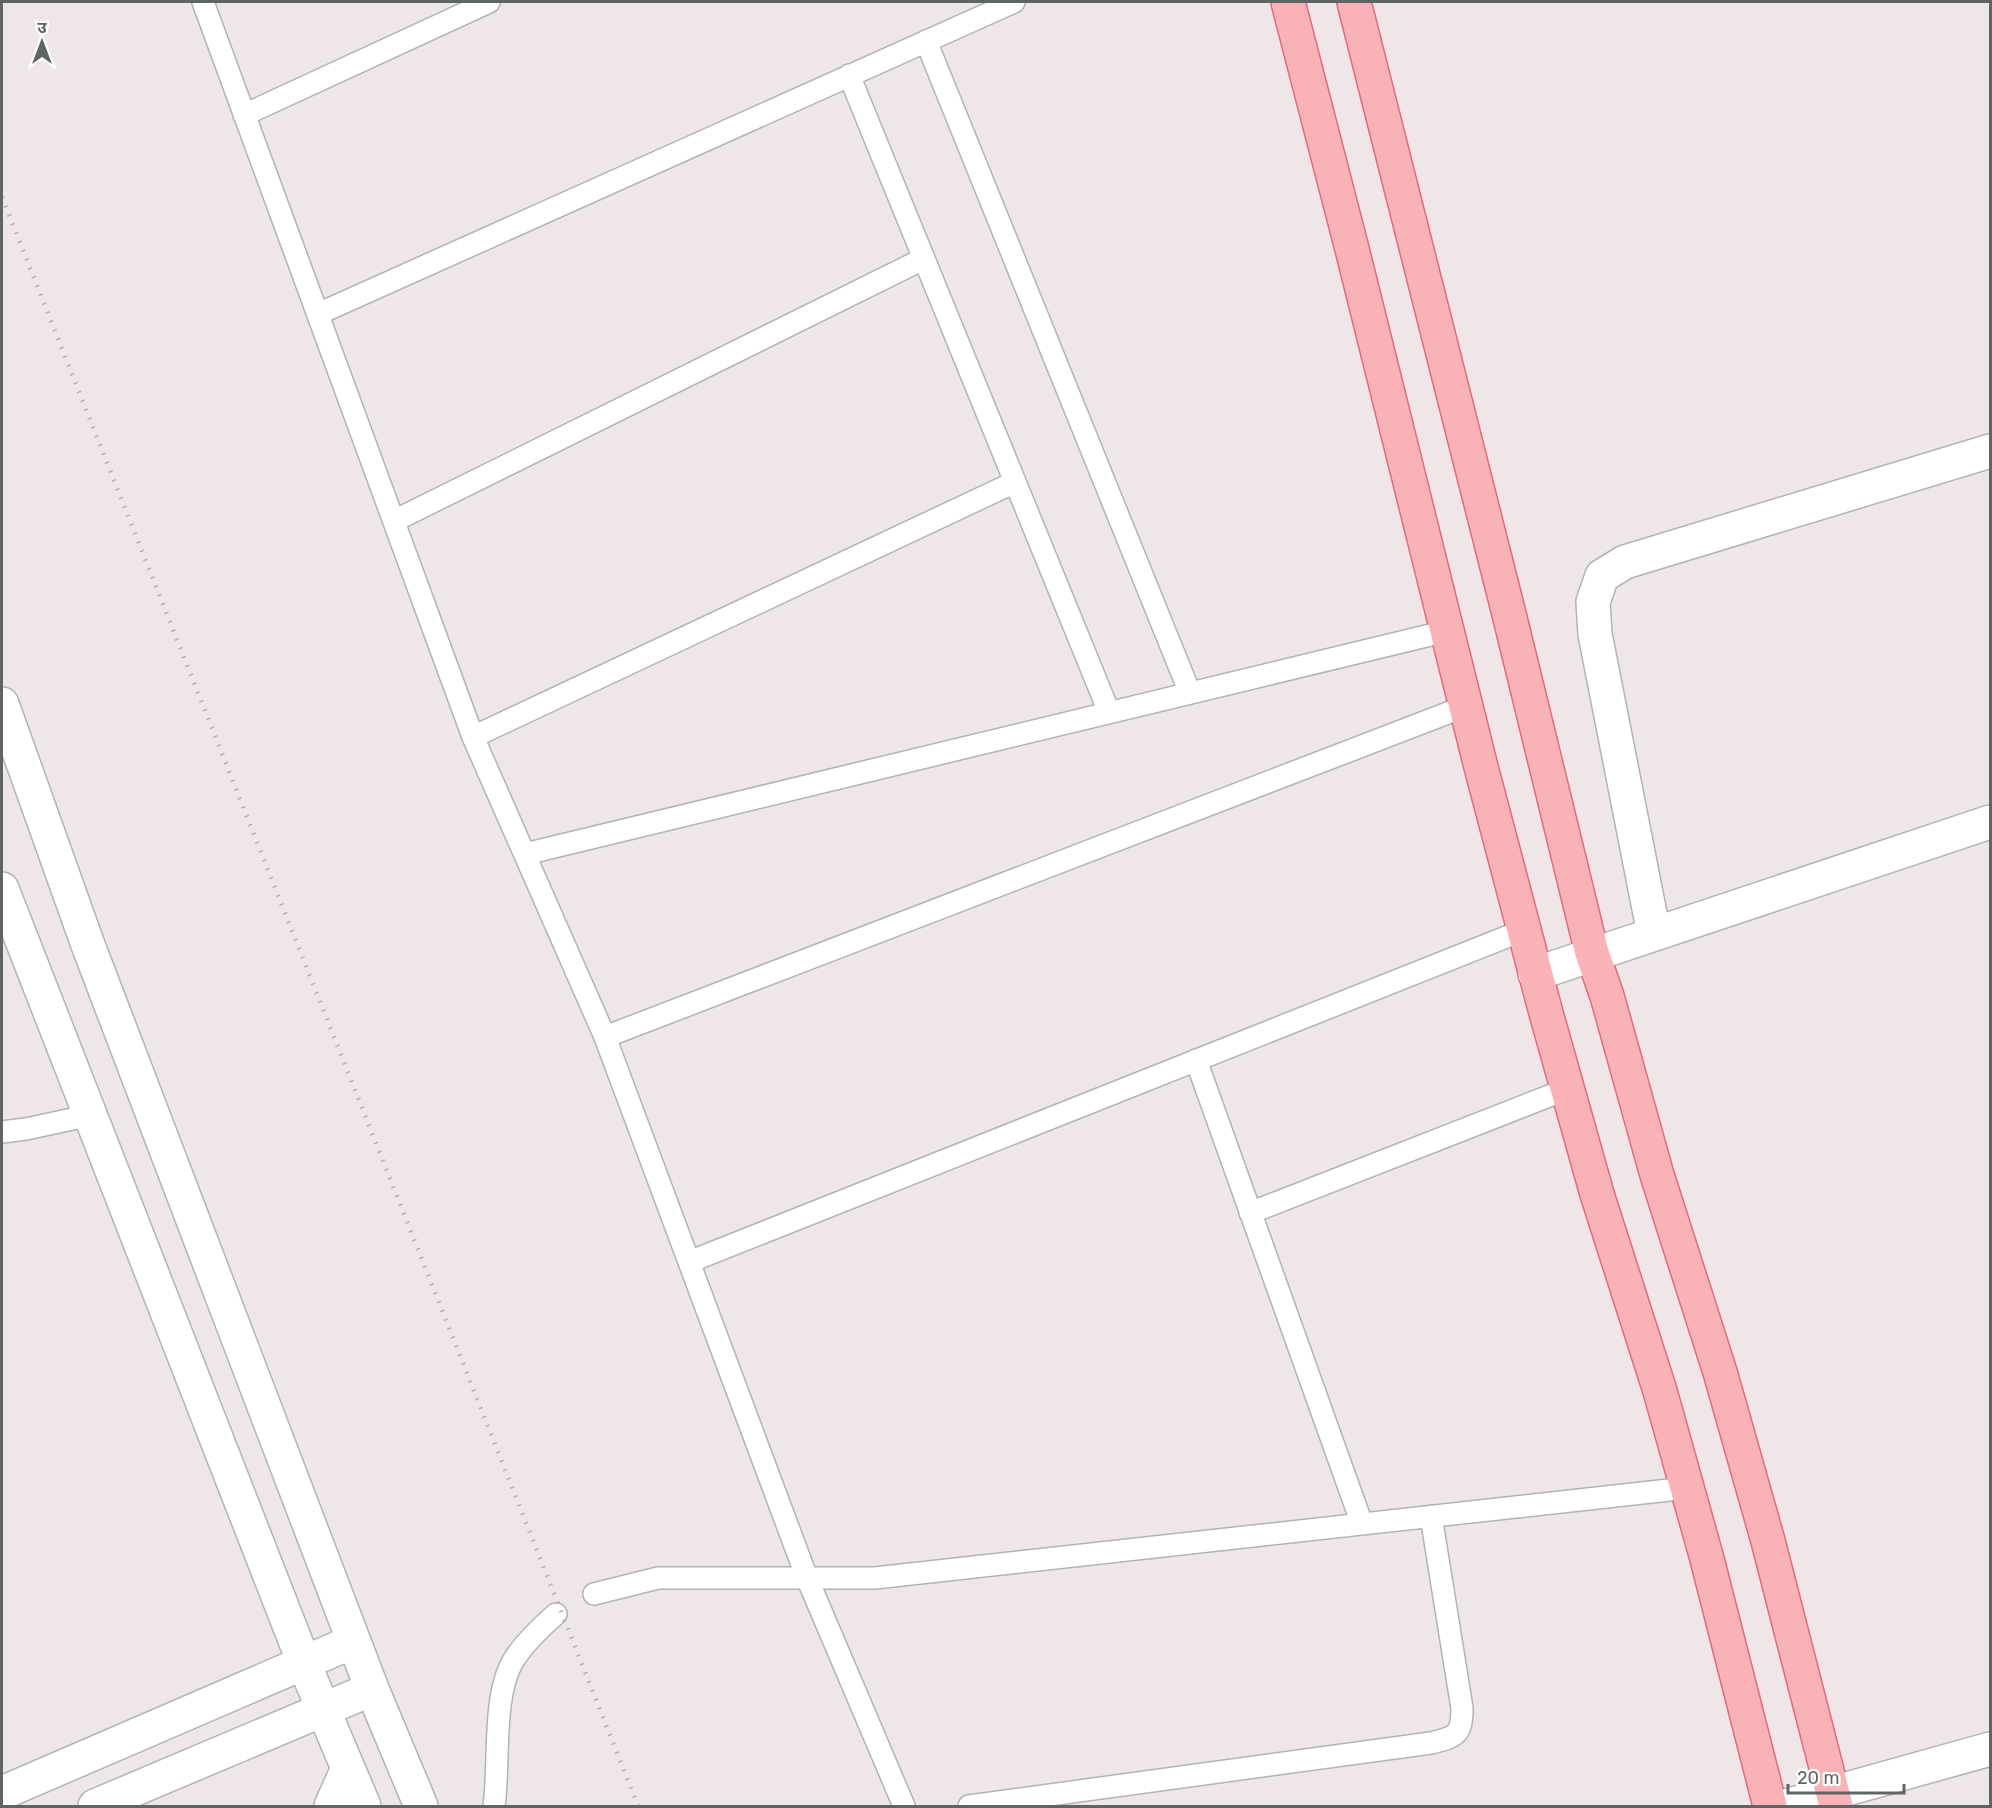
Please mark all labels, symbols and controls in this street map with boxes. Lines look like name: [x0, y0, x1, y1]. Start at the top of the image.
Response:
north arrow: [12, 12, 72, 72]
text: उ: [37, 18, 47, 37]
scale bar: [1788, 1757, 1904, 1795]
text: 20 m: [1797, 1767, 1839, 1789]

